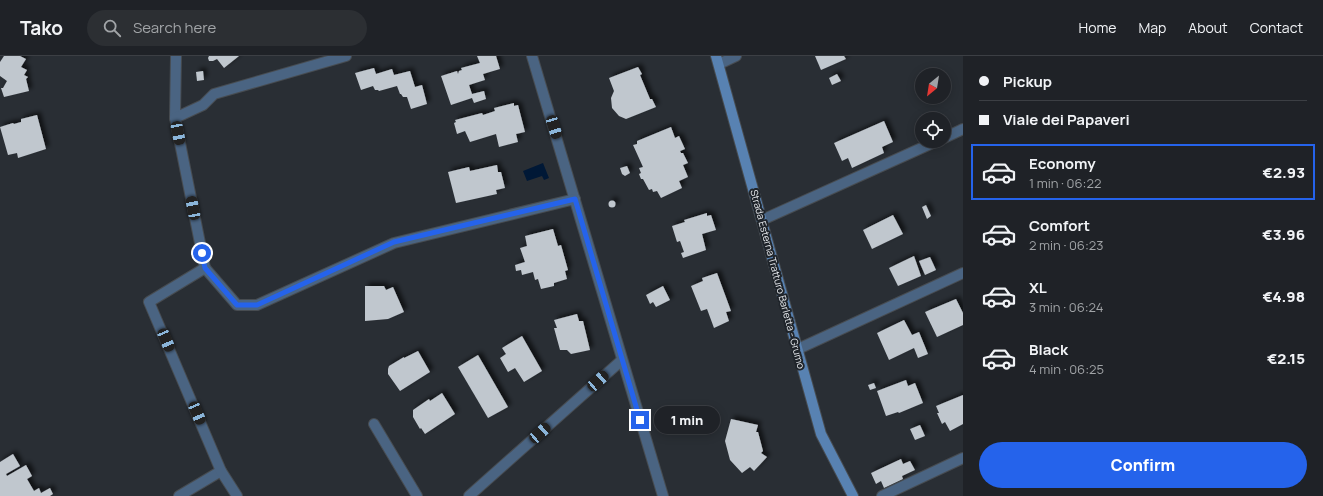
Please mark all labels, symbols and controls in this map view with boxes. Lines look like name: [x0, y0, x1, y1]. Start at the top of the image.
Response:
search box: [87, 10, 367, 46]
text: Tako: [20, 15, 63, 41]
icon: search: [101, 17, 123, 39]
text: Search here: [133, 17, 216, 38]
text: Home: [1079, 18, 1116, 37]
text: Map: [1138, 18, 1166, 37]
text: About: [1188, 18, 1228, 37]
text: Contact: [1250, 18, 1303, 37]
north arrow: [915, 68, 951, 104]
map controls: [915, 68, 951, 148]
text: Pickup: [1003, 71, 1052, 92]
text: Viale dei Papaveri: [1003, 109, 1130, 130]
button: locate: [915, 112, 951, 148]
car: [545, 114, 563, 140]
car: [170, 120, 186, 146]
text: Economy: [1029, 153, 1096, 174]
icon: car: [981, 154, 1017, 190]
text: €2.93: [1263, 162, 1305, 183]
text: 1 min · 06:22: [1029, 174, 1101, 192]
street label: Strada Esterna Tratturo Barletta - Grumo: [747, 188, 809, 370]
car: [185, 195, 201, 221]
text: Comfort: [1029, 215, 1090, 236]
icon: car: [981, 216, 1017, 252]
text: €3.96: [1262, 224, 1305, 245]
text: 2 min · 06:23: [1029, 236, 1103, 254]
route start: [193, 244, 211, 262]
text: XL: [1029, 277, 1047, 298]
icon: car: [981, 278, 1017, 314]
text: €4.98: [1262, 286, 1305, 307]
text: 3 min · 06:24: [1029, 298, 1103, 316]
car: [156, 327, 176, 353]
text: Black: [1029, 339, 1068, 360]
icon: car: [981, 340, 1017, 376]
text: €2.15: [1267, 348, 1305, 369]
text: 4 min · 06:25: [1029, 360, 1104, 378]
car: [585, 369, 611, 393]
car: [187, 400, 207, 426]
callout: 1 min: [654, 406, 720, 434]
route end: [631, 411, 649, 429]
text: 1 min: [671, 411, 703, 429]
car: [527, 421, 553, 445]
button: Confirm: [979, 442, 1307, 488]

